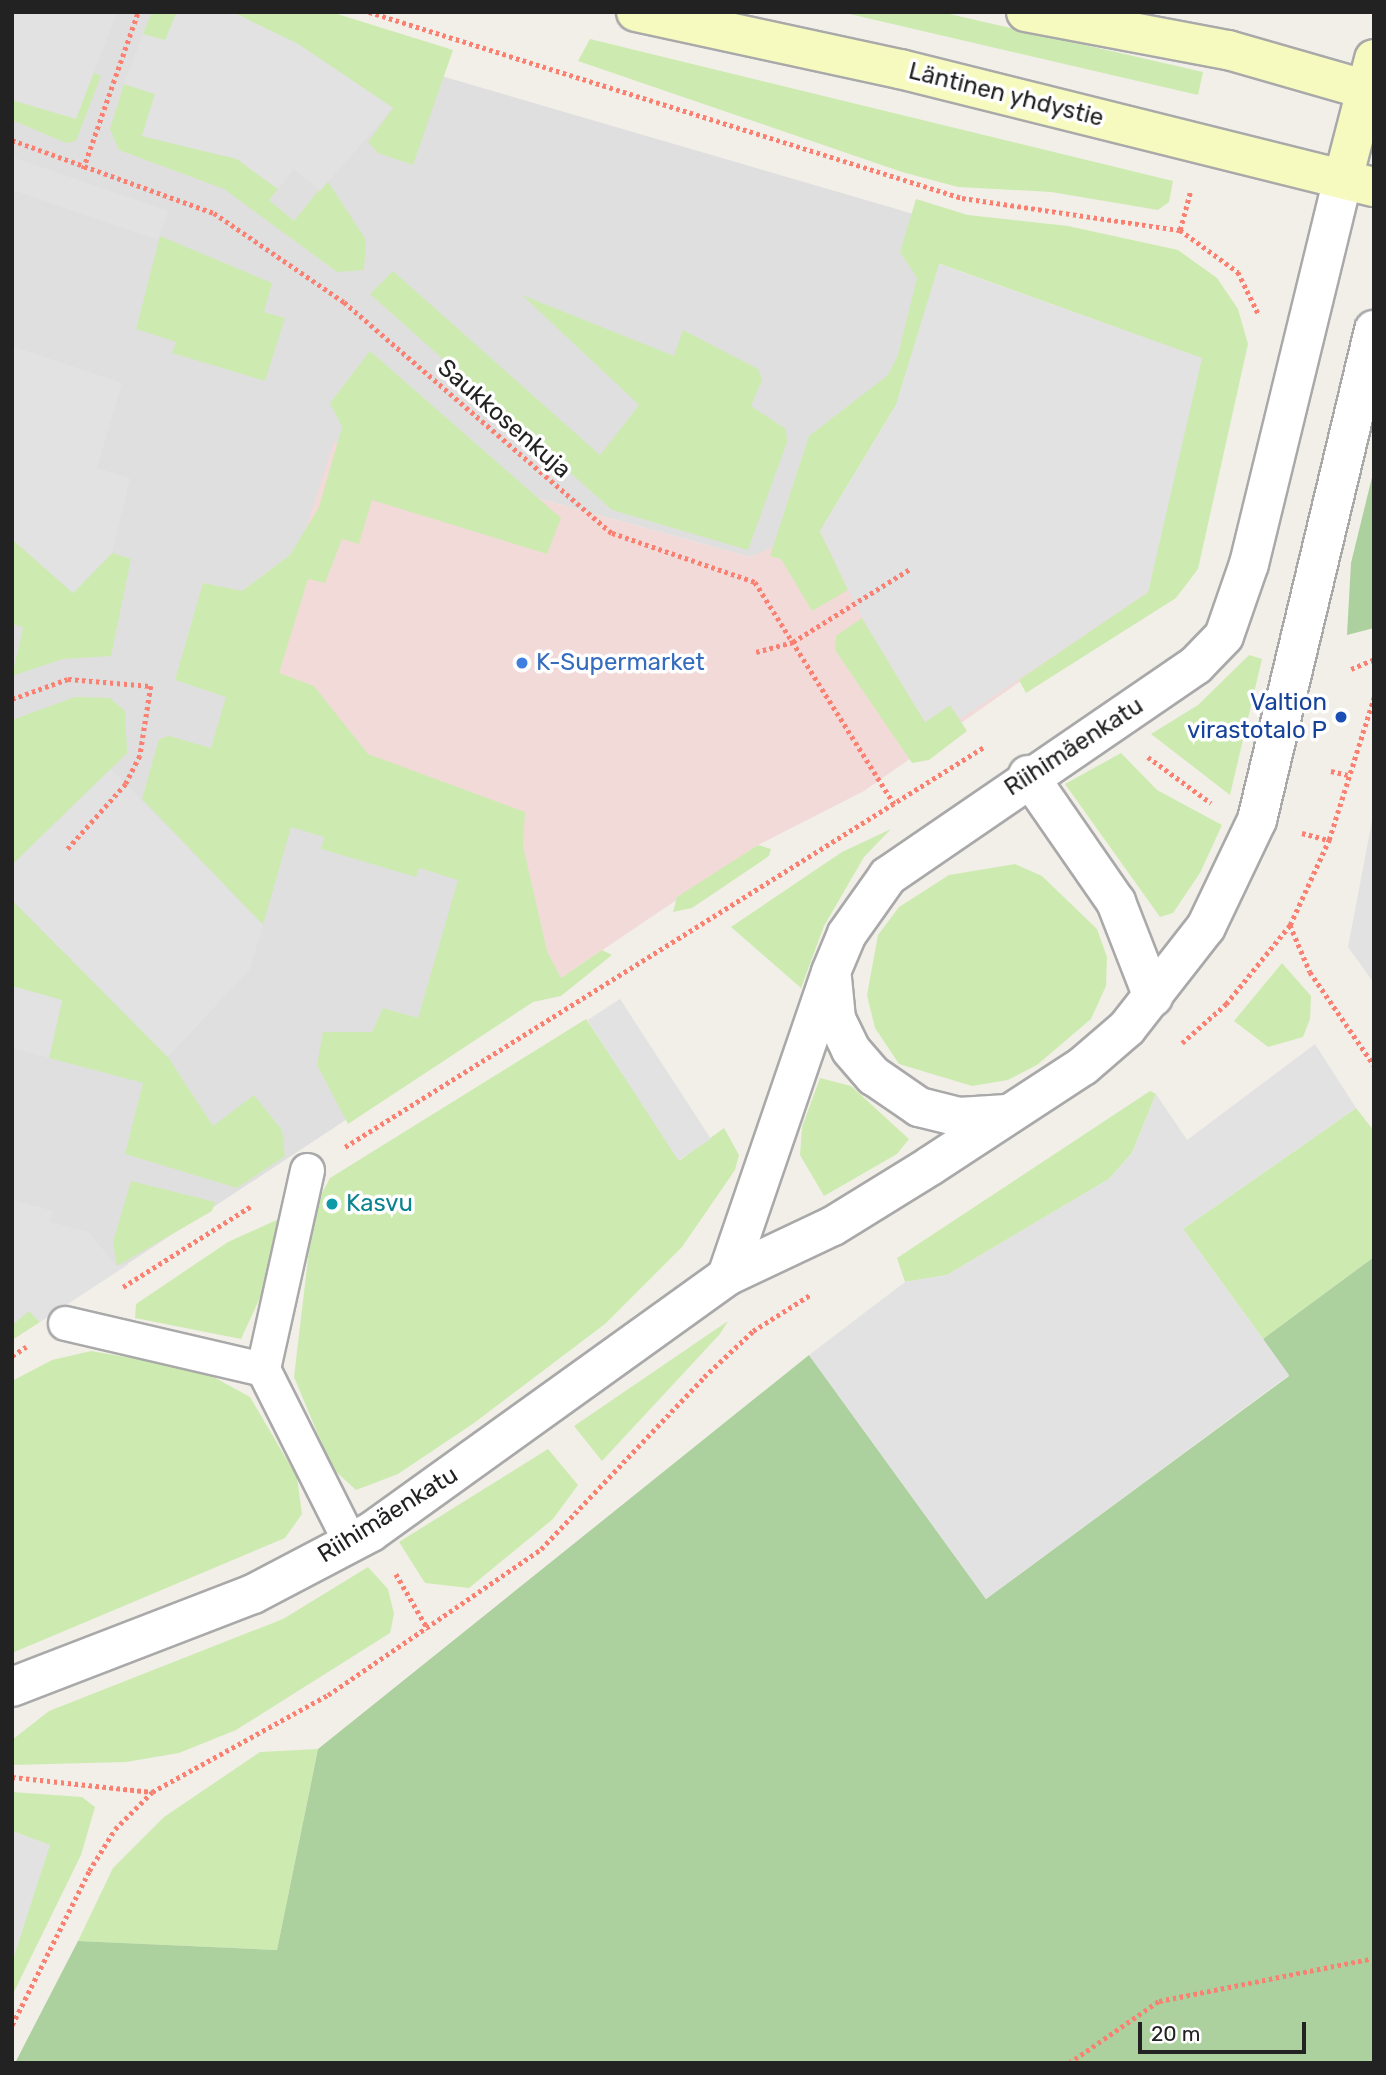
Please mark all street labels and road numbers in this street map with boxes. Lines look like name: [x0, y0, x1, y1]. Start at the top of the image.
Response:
street label: Läntinen yhdystie: [905, 57, 1107, 133]
street label: Saukkosenkuja: [432, 353, 576, 485]
street label: Riihimäenkatu: [999, 692, 1149, 802]
street label: Riihimäenkatu: [313, 1461, 463, 1569]

